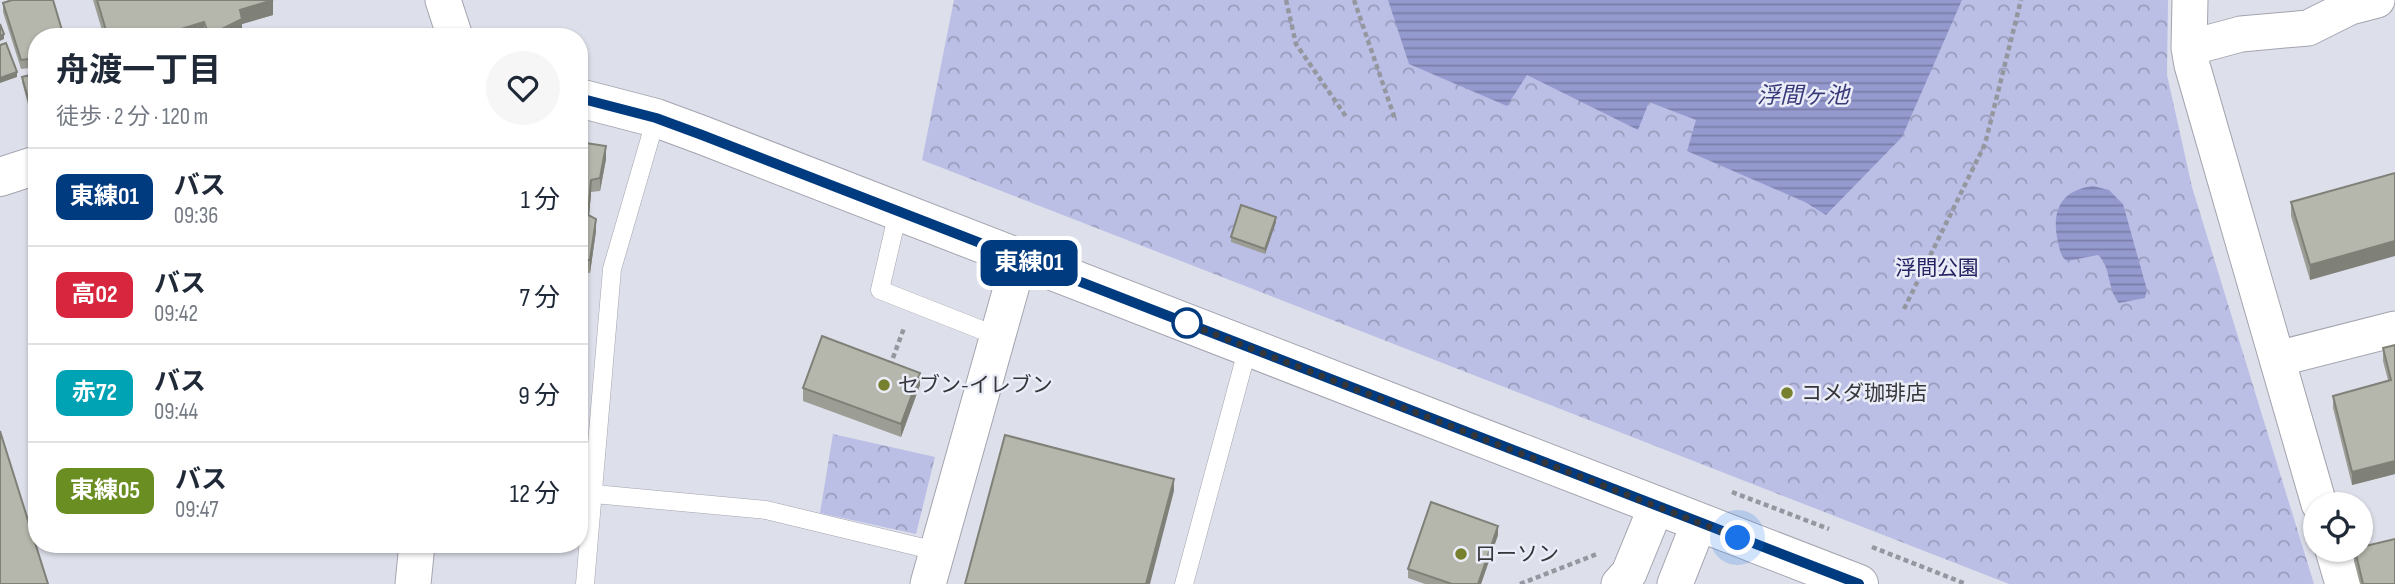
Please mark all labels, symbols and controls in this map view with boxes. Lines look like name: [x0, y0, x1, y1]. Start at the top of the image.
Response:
text: 舟渡一丁目: [56, 51, 221, 91]
button: heart: [486, 51, 560, 125]
water label: 浮間ヶ池: [1757, 82, 1851, 110]
text: 徒歩 · 2 分 · 120 m: [56, 103, 208, 131]
text: バス: [174, 171, 226, 202]
text: 東練01: [70, 182, 139, 211]
text: 1 分: [521, 185, 560, 216]
text: 09:36: [174, 202, 218, 230]
line badge: 東練01: [980, 240, 1078, 286]
text: 東練01: [995, 248, 1063, 277]
park label: 浮間公園: [1895, 256, 1979, 281]
text: バス: [154, 269, 206, 300]
text: 高02: [72, 280, 117, 309]
text: 7 分: [519, 283, 560, 314]
text: 09:42: [154, 300, 198, 328]
unlabelled marker: [1172, 308, 1202, 338]
text: バス: [154, 367, 206, 398]
place label: セブン-イレブン: [898, 373, 1053, 398]
marker: セブン-イレブン: [876, 377, 892, 393]
text: 赤72: [72, 378, 117, 407]
text: 9 分: [518, 381, 560, 412]
place label: コメダ珈琲店: [1801, 381, 1927, 406]
marker: コメダ珈琲店: [1779, 385, 1795, 401]
text: 09:44: [154, 398, 198, 426]
text: バス: [175, 465, 227, 496]
text: 東練05: [70, 476, 140, 505]
text: 12 分: [510, 479, 560, 510]
map controls: [2303, 492, 2373, 562]
button: locate: [2303, 492, 2373, 562]
text: 09:47: [175, 496, 218, 524]
your location: [1720, 520, 1755, 555]
place label: ローソン: [1475, 542, 1559, 567]
marker: ローソン: [1453, 546, 1469, 562]

